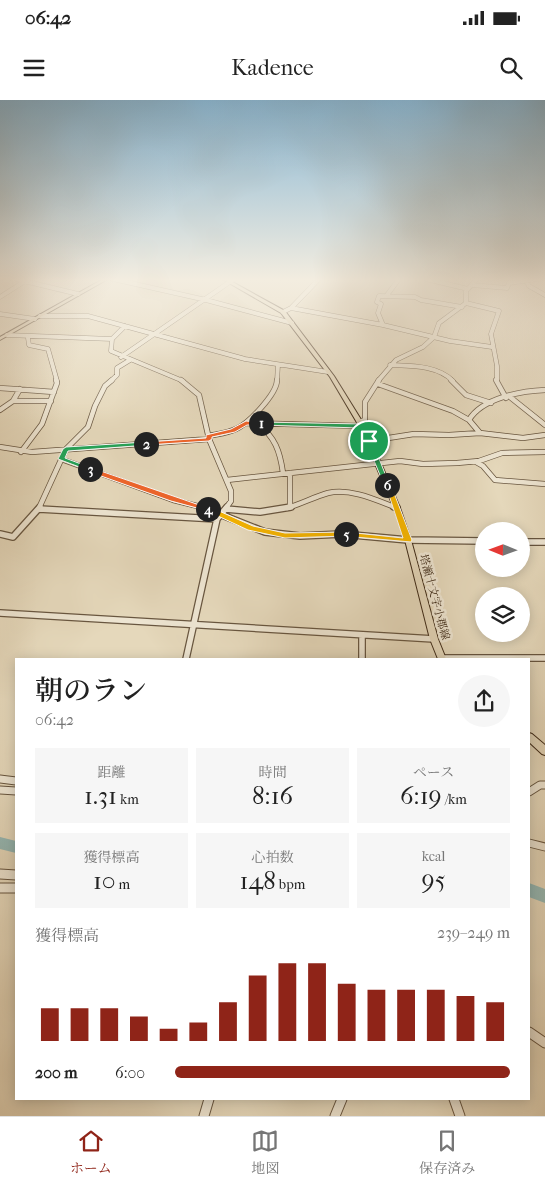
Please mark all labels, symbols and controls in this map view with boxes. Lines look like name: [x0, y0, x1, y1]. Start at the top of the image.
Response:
text: 06:42: [25, 7, 71, 29]
icon: menu: [20, 54, 48, 82]
icon: search: [497, 54, 525, 82]
text: Kadence: [231, 55, 314, 81]
pin: 1: [248, 410, 274, 436]
text: 1: [259, 415, 264, 432]
pin: [348, 420, 390, 462]
icon: arrive: [355, 427, 383, 455]
pin: 2: [134, 432, 158, 456]
text: 2: [143, 436, 150, 453]
pin: 3: [78, 456, 102, 482]
text: 3: [88, 461, 93, 478]
pin: 6: [374, 472, 400, 498]
text: 6: [384, 477, 391, 494]
pin: 4: [196, 496, 220, 522]
text: 4: [204, 501, 213, 518]
pin: 5: [334, 522, 358, 546]
north arrow: [475, 522, 530, 578]
map controls: [475, 522, 530, 642]
text: 5: [343, 526, 350, 543]
street label: 塔瀬十文字小郡線: [417, 553, 452, 641]
button: layers: [475, 587, 530, 642]
text: 朝のラン: [35, 674, 147, 707]
button: share: [458, 675, 510, 727]
text: 06:42: [35, 710, 74, 729]
text: 距離: [98, 764, 126, 781]
text: 時間: [259, 764, 287, 781]
text: ペース: [413, 764, 454, 781]
text: 1.31: [84, 781, 117, 810]
text: 8:16: [252, 781, 293, 810]
text: 6:19: [400, 781, 442, 810]
text: km: [117, 791, 139, 808]
text: /km: [442, 791, 467, 808]
text: kcal: [422, 848, 445, 865]
text: 獲得標高: [84, 849, 140, 866]
text: 心拍数: [252, 849, 294, 866]
text: 95: [422, 865, 445, 894]
text: 10: [93, 866, 115, 895]
text: 148: [240, 866, 276, 895]
text: m: [115, 876, 130, 893]
text: bpm: [276, 876, 305, 893]
text: 239–249 m: [437, 923, 510, 942]
text: 獲得標高: [35, 926, 99, 945]
text: 200 m: [35, 1063, 78, 1082]
text: 6:00: [115, 1063, 145, 1082]
tab: ホーム: [70, 1127, 112, 1177]
tab: 地図: [251, 1127, 279, 1177]
tab: 保存済み: [419, 1127, 475, 1177]

